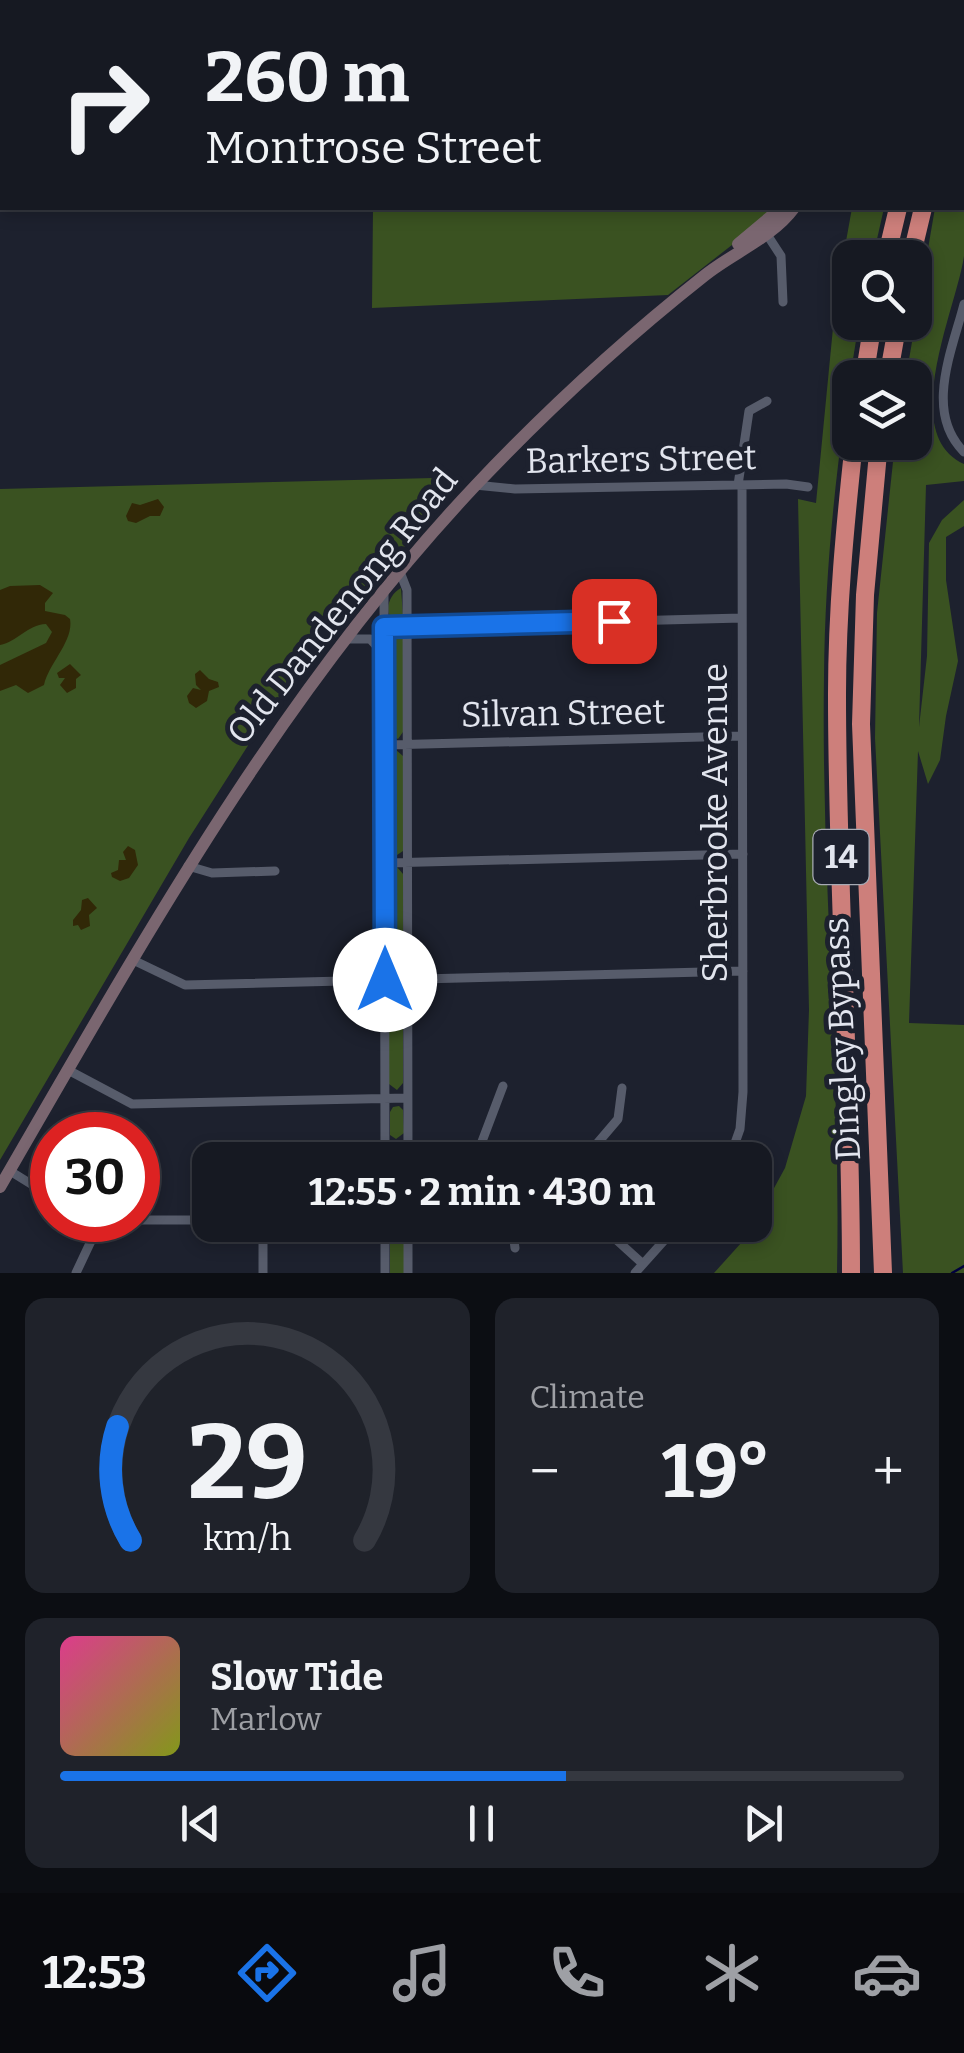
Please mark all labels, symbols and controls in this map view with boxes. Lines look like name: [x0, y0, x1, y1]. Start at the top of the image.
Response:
text: 260 m: [205, 36, 410, 120]
icon: right: [40, 40, 170, 170]
text: Montrose Street: [205, 121, 542, 175]
map controls: [832, 240, 932, 460]
button: search: [832, 240, 932, 340]
button: layers: [832, 360, 932, 460]
street label: Barkers Street: [525, 436, 757, 482]
street label: Old Dandenong Road: [218, 460, 466, 752]
pin: [572, 579, 657, 664]
icon: arrive: [587, 594, 642, 649]
street label: Sherbrooke Avenue: [694, 663, 736, 983]
street label: Silvan Street: [460, 690, 666, 736]
road number: 14: [814, 830, 868, 884]
street label: Dingley Bypass: [815, 916, 869, 1162]
position arrow: [333, 928, 437, 1032]
speed limit sign: 30: [30, 1112, 160, 1242]
text: 12:55 · 2 min · 430 m: [309, 1169, 655, 1215]
text: Climate: [530, 1378, 645, 1416]
text: 29: [187, 1401, 307, 1526]
text: 19°: [662, 1427, 771, 1517]
text: −: [530, 1439, 560, 1505]
text: +: [873, 1439, 904, 1505]
text: km/h: [203, 1517, 291, 1559]
text: Slow Tide: [210, 1654, 383, 1700]
text: Marlow: [210, 1700, 322, 1738]
icon: previous: [173, 1796, 228, 1851]
icon: pause: [454, 1796, 509, 1851]
icon: next: [736, 1796, 791, 1851]
icon: directions: [232, 1938, 302, 2008]
icon: music: [387, 1938, 457, 2008]
icon: phone: [542, 1938, 612, 2008]
icon: climate: [697, 1938, 767, 2008]
icon: car: [852, 1938, 922, 2008]
text: 12:53: [42, 1946, 147, 2000]

